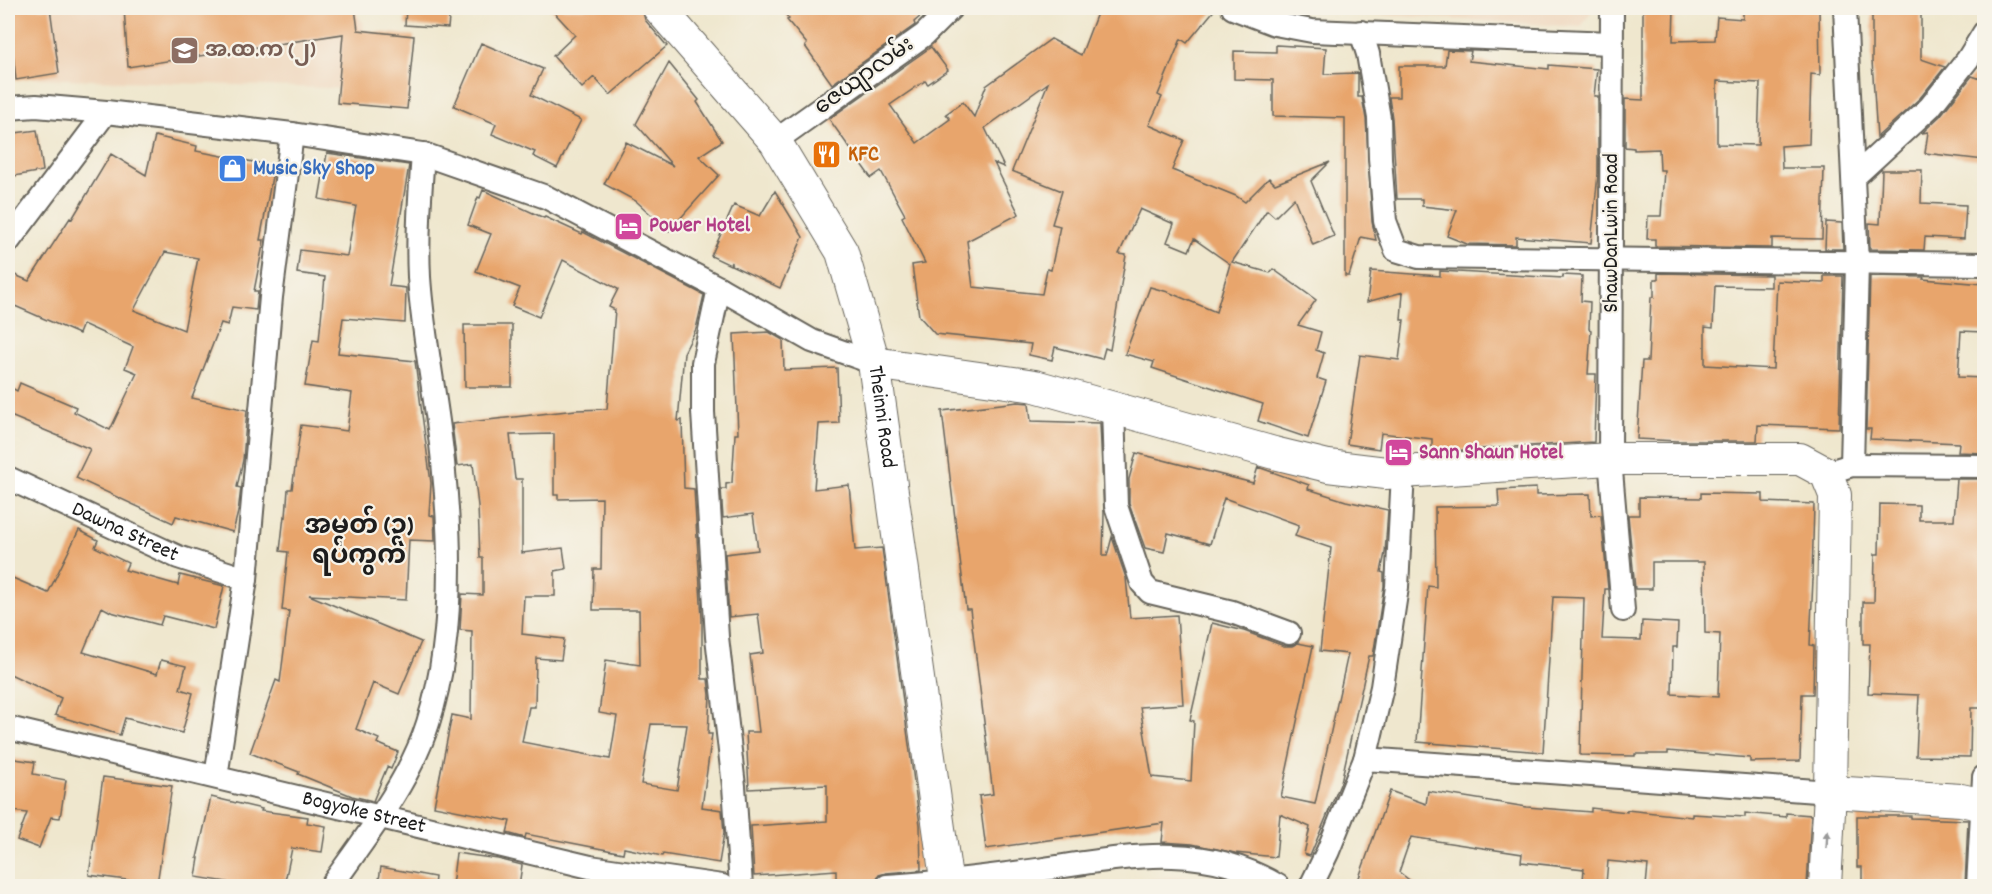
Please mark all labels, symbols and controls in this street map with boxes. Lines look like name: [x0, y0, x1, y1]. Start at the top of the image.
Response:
street label: ဇေယျာလမ်း: [807, 28, 921, 124]
school or university icon: အ.ထ.က (၂): [168, 35, 200, 67]
place label: အ.ထ.က (၂): [205, 36, 316, 67]
restaurant icon: KFC: [811, 139, 843, 171]
place label: KFC: [848, 140, 879, 171]
shop icon: Music Sky Shop: [216, 153, 248, 185]
street label: ShawDanLwin Road: [1597, 153, 1628, 313]
place label: Music Sky Shop: [253, 154, 375, 185]
hotel icon: Power Hotel: [612, 210, 644, 242]
place label: Power Hotel: [649, 211, 751, 242]
street label: Theinni Road: [859, 364, 904, 470]
hotel icon: Sann Shaun Hotel: [1382, 437, 1414, 469]
place label: Sann Shaun Hotel: [1419, 438, 1564, 469]
street label: Dawna Street: [66, 494, 184, 571]
district label: အမှတ် (၃) ရပ်ကွက်: [305, 505, 414, 576]
street label: Bogyoke Street: [299, 783, 429, 843]
one-way arrow: [1823, 830, 1832, 849]

